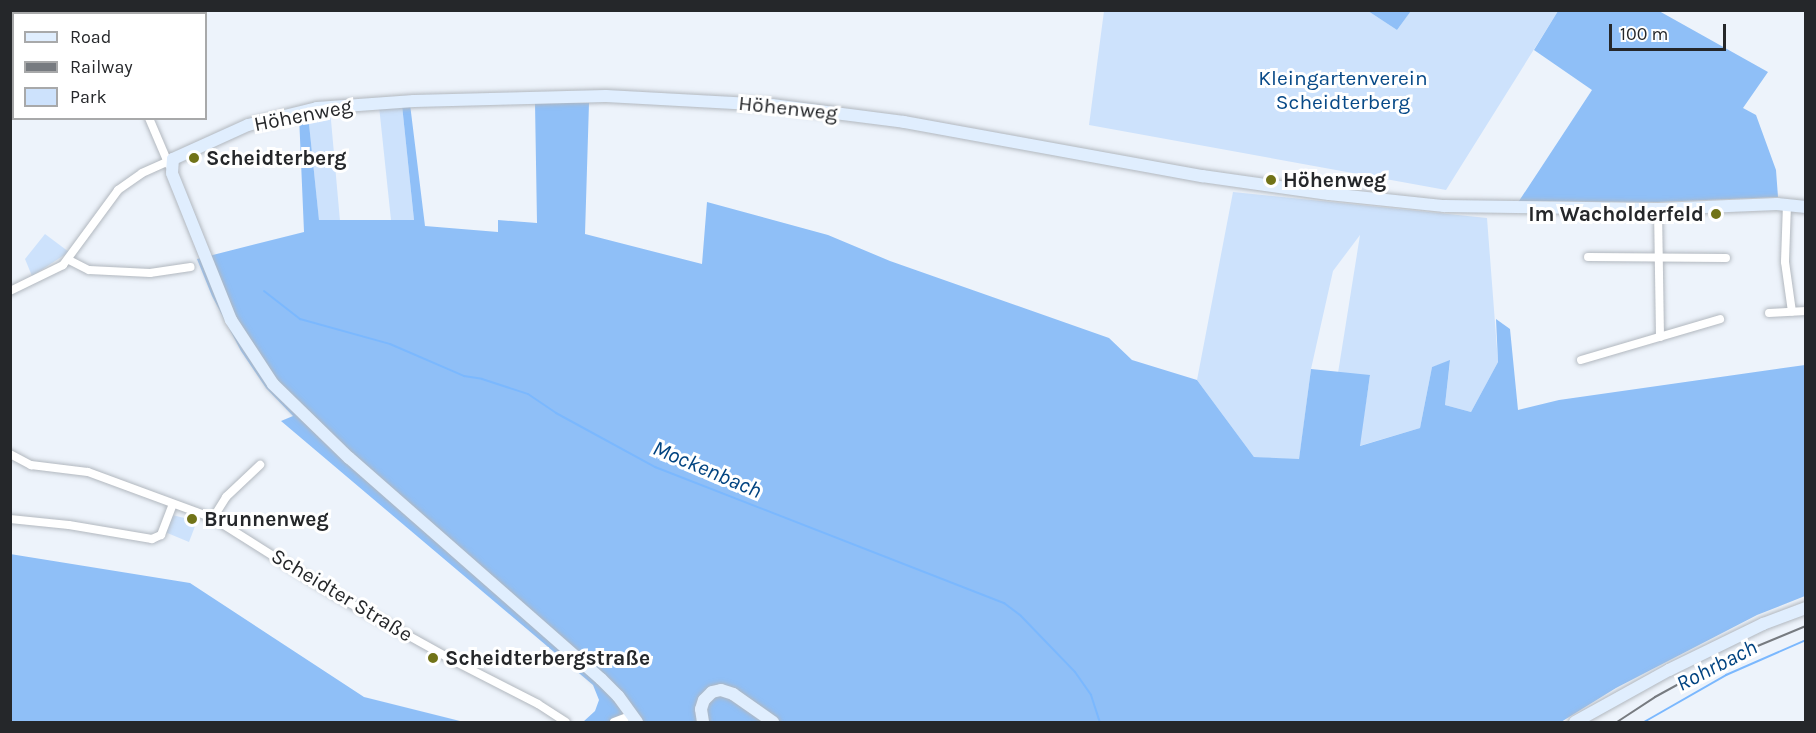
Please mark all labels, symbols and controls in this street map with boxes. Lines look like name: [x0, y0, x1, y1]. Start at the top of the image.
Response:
legend: [12, 12, 207, 120]
scale bar: [1612, 12, 1729, 50]
text: 100 m: [1620, 23, 1668, 45]
text: Road: [70, 26, 111, 48]
text: Railway: [70, 56, 133, 78]
park label: Kleingartenverein Scheidterberg: [1258, 65, 1428, 115]
text: Park: [70, 86, 107, 108]
street label: Höhenweg: [737, 90, 839, 126]
street label: Höhenweg: [252, 93, 354, 137]
place label: Scheidterberg: [206, 145, 346, 171]
marker: Scheidterberg: [187, 151, 201, 165]
place label: Höhenweg: [1283, 167, 1386, 193]
marker: Höhenweg: [1264, 173, 1278, 187]
place label: Im Wacholderfeld: [1528, 201, 1704, 227]
marker: Im Wacholderfeld: [1709, 207, 1723, 221]
water label: Mockenbach: [649, 435, 765, 505]
place label: Brunnenweg: [204, 506, 329, 532]
marker: Brunnenweg: [185, 512, 199, 526]
street label: Scheidter Straße: [267, 543, 417, 647]
water label: Rohrbach: [1672, 634, 1762, 698]
place label: Scheidterbergstraße: [445, 645, 650, 671]
marker: Scheidterbergstraße: [426, 651, 440, 665]

